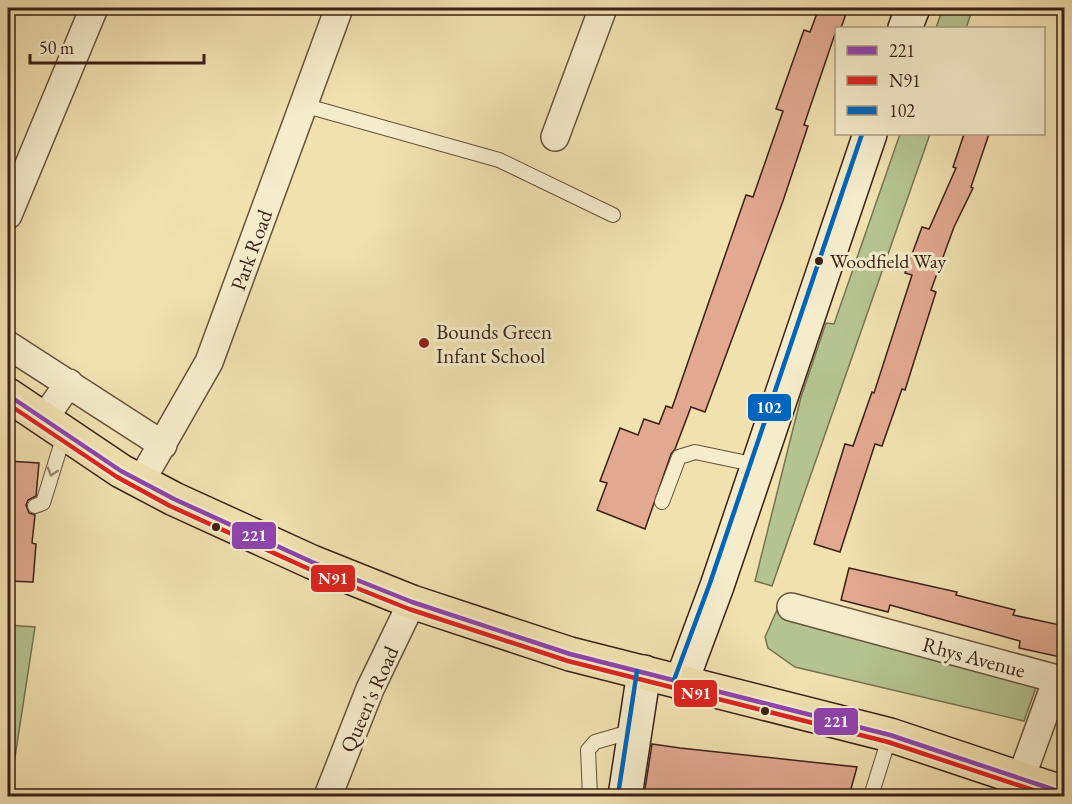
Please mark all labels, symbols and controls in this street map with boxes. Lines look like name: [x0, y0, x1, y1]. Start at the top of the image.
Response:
scale bar: [30, 27, 204, 65]
legend: [835, 27, 1045, 135]
text: 50 m: [39, 36, 74, 59]
text: 221: [889, 39, 915, 62]
text: N91: [889, 69, 921, 92]
text: 102: [889, 99, 915, 122]
street label: Park Road: [224, 206, 278, 294]
place label: Woodfield Way: [830, 248, 946, 274]
marker: Woodfield Way: [813, 255, 825, 267]
place label: Bounds Green Infant School: [436, 318, 552, 369]
marker: Bounds Green Infant School: [417, 336, 431, 350]
line badge: 102: [747, 393, 792, 422]
text: 102: [756, 397, 782, 418]
one-way arrow: [47, 466, 59, 477]
unlabelled marker: [210, 521, 222, 533]
line badge: 221: [231, 521, 277, 550]
text: 221: [241, 525, 267, 546]
line badge: N91: [310, 564, 356, 593]
text: N91: [318, 568, 348, 589]
street label: Rhys Avenue: [920, 630, 1028, 684]
street label: Queen's Road: [334, 641, 405, 757]
line badge: N91: [673, 679, 718, 708]
text: N91: [681, 683, 711, 704]
unlabelled marker: [759, 705, 771, 717]
line badge: 221: [813, 707, 859, 736]
text: 221: [823, 711, 849, 732]

